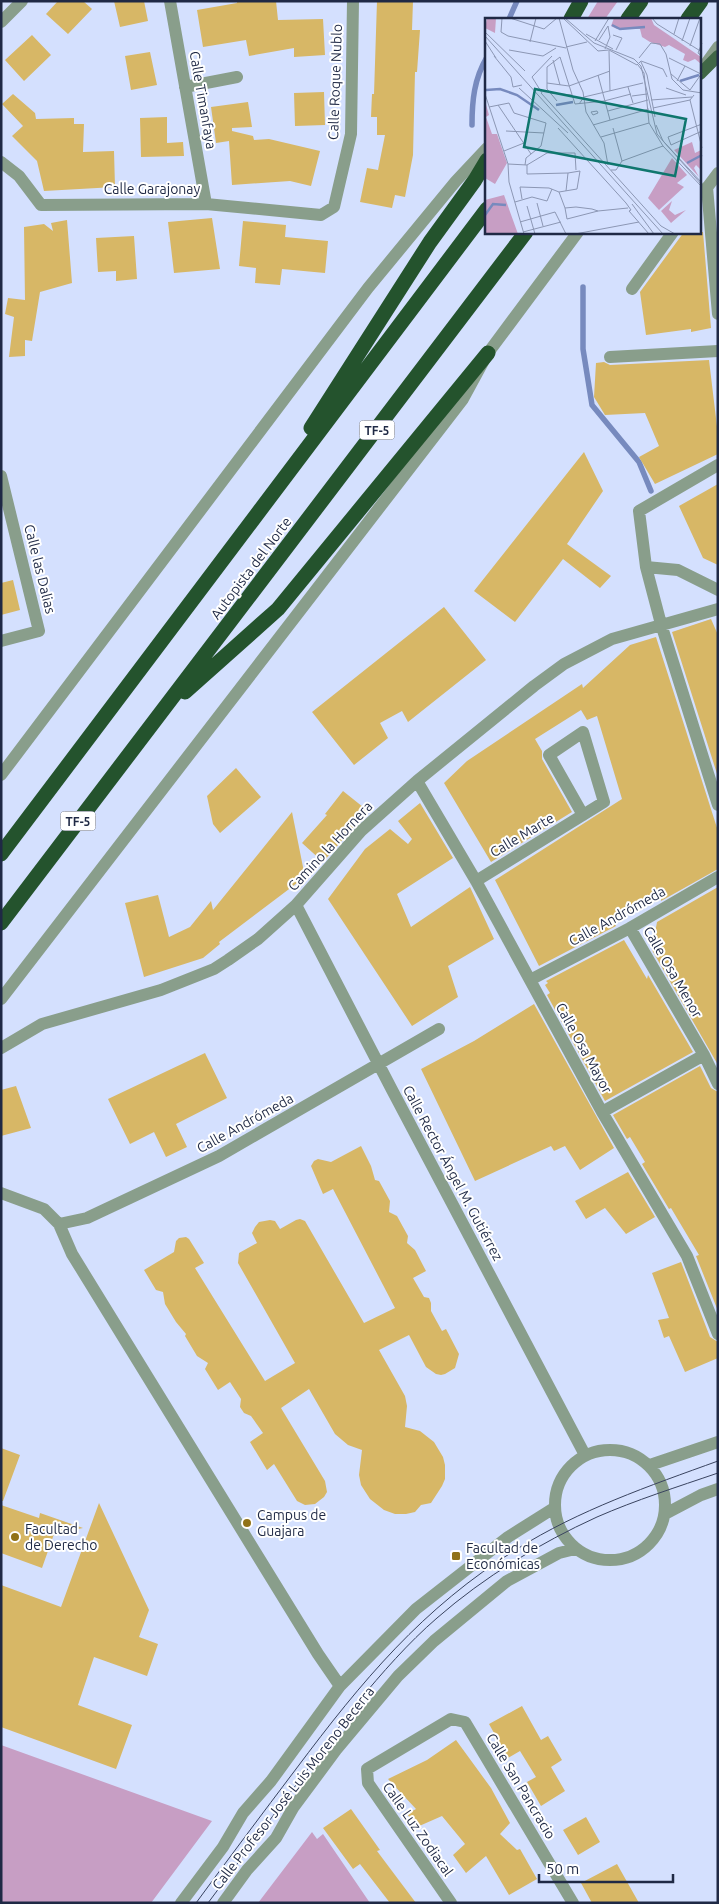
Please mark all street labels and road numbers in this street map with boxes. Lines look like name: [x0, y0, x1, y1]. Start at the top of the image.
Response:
street label: Calle Roque Nublo: [325, 24, 345, 140]
street label: Calle Timanfaya: [187, 50, 219, 150]
street label: Calle Garajonay: [104, 181, 201, 197]
road number: TF-5: [360, 420, 394, 440]
street label: Autopista del Norte: [207, 514, 295, 622]
street label: Calle las Dalias: [21, 523, 59, 615]
street label: Camino la Hornera: [285, 798, 375, 894]
street label: Calle Marte: [487, 810, 557, 860]
road number: TF-5: [60, 811, 96, 830]
street label: Calle Andrómeda: [566, 883, 668, 949]
street label: Calle Osa Menor: [640, 923, 706, 1021]
street label: Calle Osa Mayor: [553, 1000, 616, 1097]
street label: Calle Rector Ángel M. Gutiérrez: [400, 1082, 507, 1263]
street label: Calle Andrómeda: [194, 1090, 296, 1156]
street label: Calle Profesor José Luis Moreno Becerra: [209, 1683, 377, 1893]
street label: Calle San Pancracio: [483, 1730, 559, 1842]
street label: Calle Luz Zodiacal: [380, 1779, 457, 1879]

